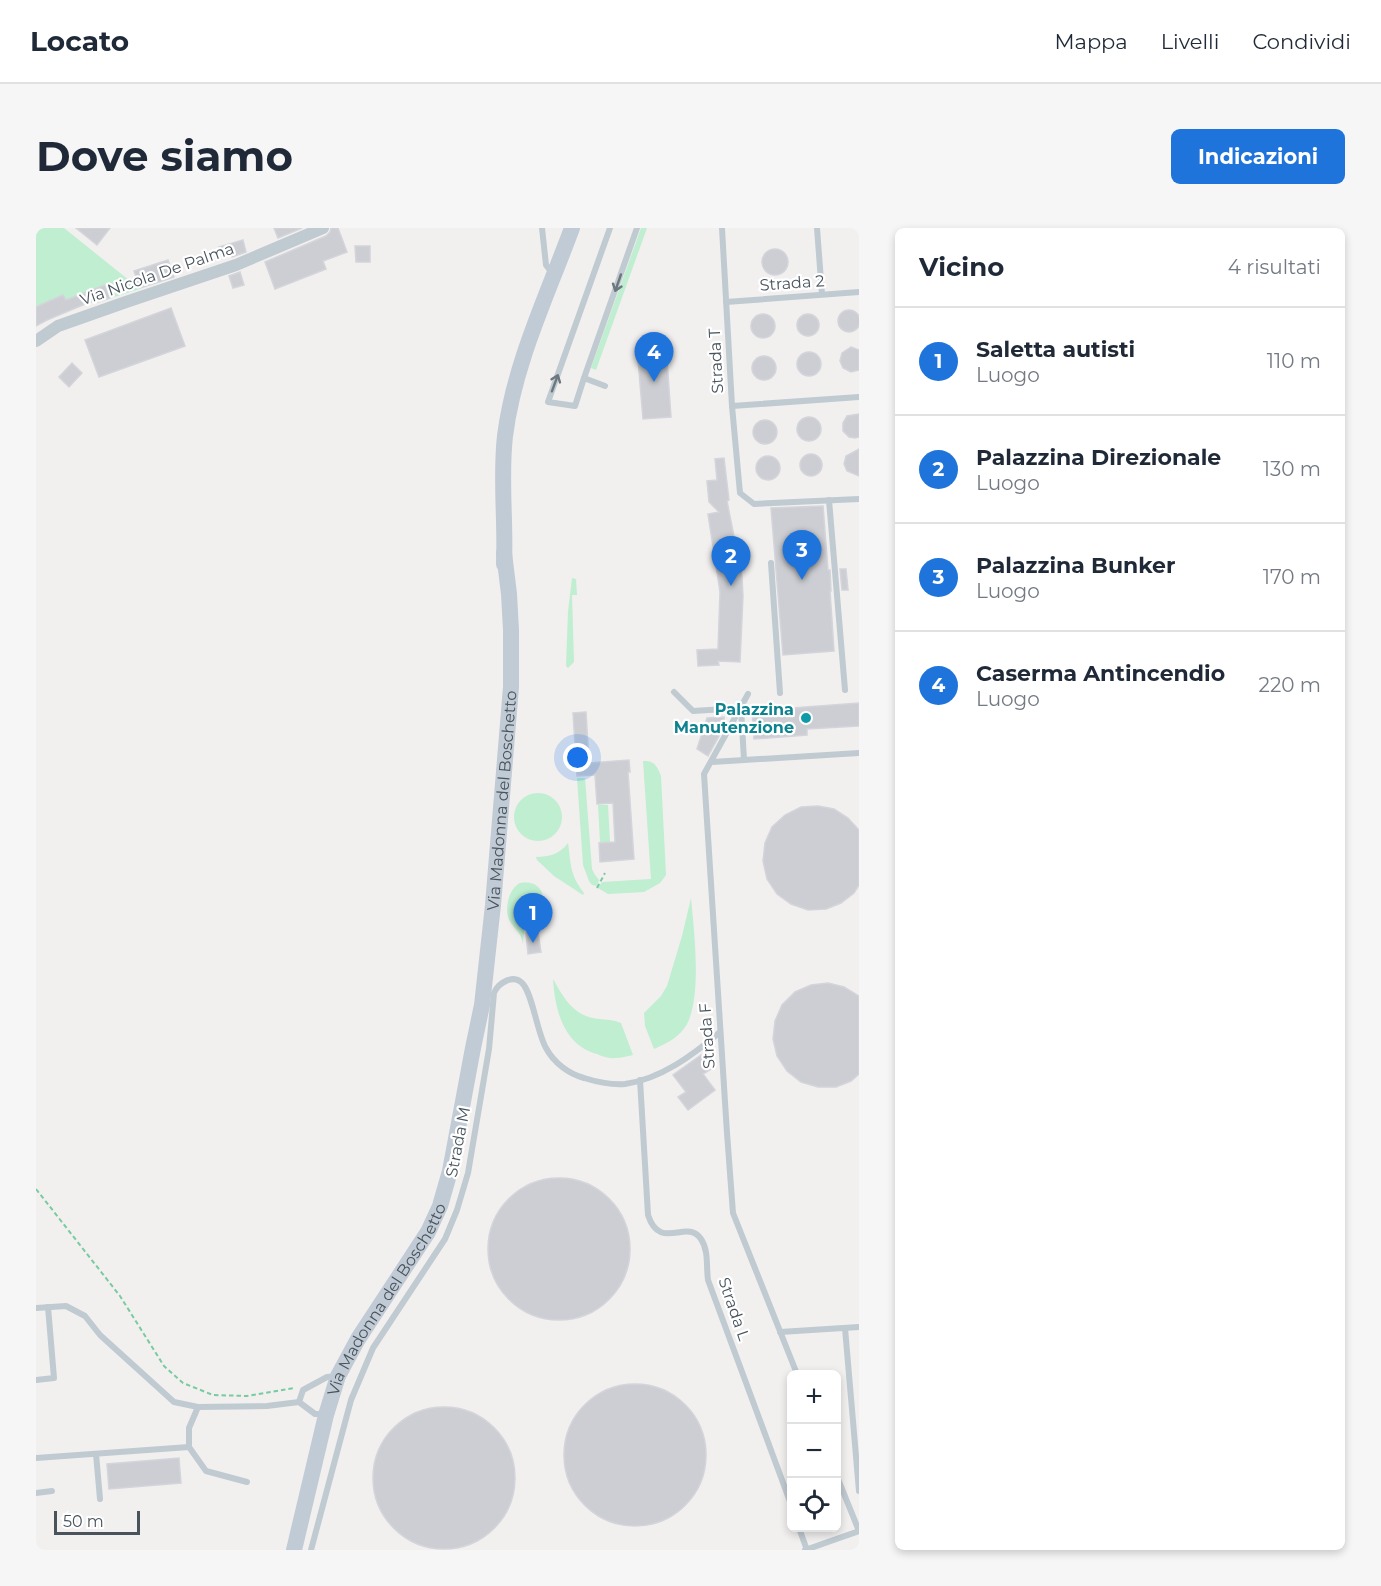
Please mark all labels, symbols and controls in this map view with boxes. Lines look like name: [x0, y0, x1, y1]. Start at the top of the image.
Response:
text: Locato: [30, 24, 129, 58]
text: Mappa: [1054, 29, 1128, 54]
text: Livelli: [1161, 29, 1219, 54]
text: Condividi: [1252, 29, 1351, 54]
button: Indicazioni: [1171, 129, 1345, 184]
text: Dove siamo: [36, 130, 293, 182]
street label: Via Nicola De Palma: [78, 239, 236, 309]
text: Vicino: [919, 251, 1004, 283]
text: 4 risultati: [1228, 255, 1321, 279]
street label: Strada 2: [759, 271, 825, 295]
one-way arrow: [612, 273, 623, 292]
street label: Strada T: [705, 327, 727, 394]
pin: 4: [634, 332, 674, 382]
text: Saletta autisti: [976, 336, 1135, 363]
text: 1: [935, 349, 942, 373]
text: 110 m: [1267, 349, 1321, 373]
text: Luogo: [976, 363, 1040, 387]
one-way arrow: [550, 374, 561, 392]
text: Palazzina Direzionale: [976, 444, 1221, 471]
text: 2: [933, 457, 944, 481]
text: 130 m: [1263, 457, 1321, 481]
text: Luogo: [976, 471, 1040, 495]
pin: 3: [782, 530, 822, 580]
pin: 2: [712, 536, 750, 586]
text: Palazzina Bunker: [976, 552, 1175, 579]
text: 3: [933, 565, 944, 589]
text: 170 m: [1263, 565, 1321, 589]
text: Luogo: [976, 579, 1040, 603]
text: Caserma Antincendio: [976, 660, 1225, 687]
text: 4: [932, 673, 945, 697]
text: 220 m: [1259, 673, 1321, 697]
text: Luogo: [976, 687, 1040, 711]
street label: Via Madonna del Boschetto: [483, 690, 520, 912]
place label: Palazzina Manutenzione: [674, 700, 794, 737]
marker: Palazzina Manutenzione: [799, 711, 813, 725]
your location: [563, 743, 592, 772]
pin: 1: [514, 894, 552, 943]
street label: Strada F: [695, 1002, 719, 1070]
street label: Strada M: [442, 1105, 474, 1179]
street label: Via Madonna del Boschetto: [323, 1200, 450, 1398]
street label: Strada L: [714, 1275, 754, 1344]
map controls: [787, 1370, 841, 1532]
button: +: [787, 1370, 841, 1424]
button: −: [787, 1424, 841, 1478]
button: locate: [787, 1478, 841, 1532]
scale bar: [54, 1508, 140, 1536]
text: 50 m: [63, 1512, 104, 1531]

